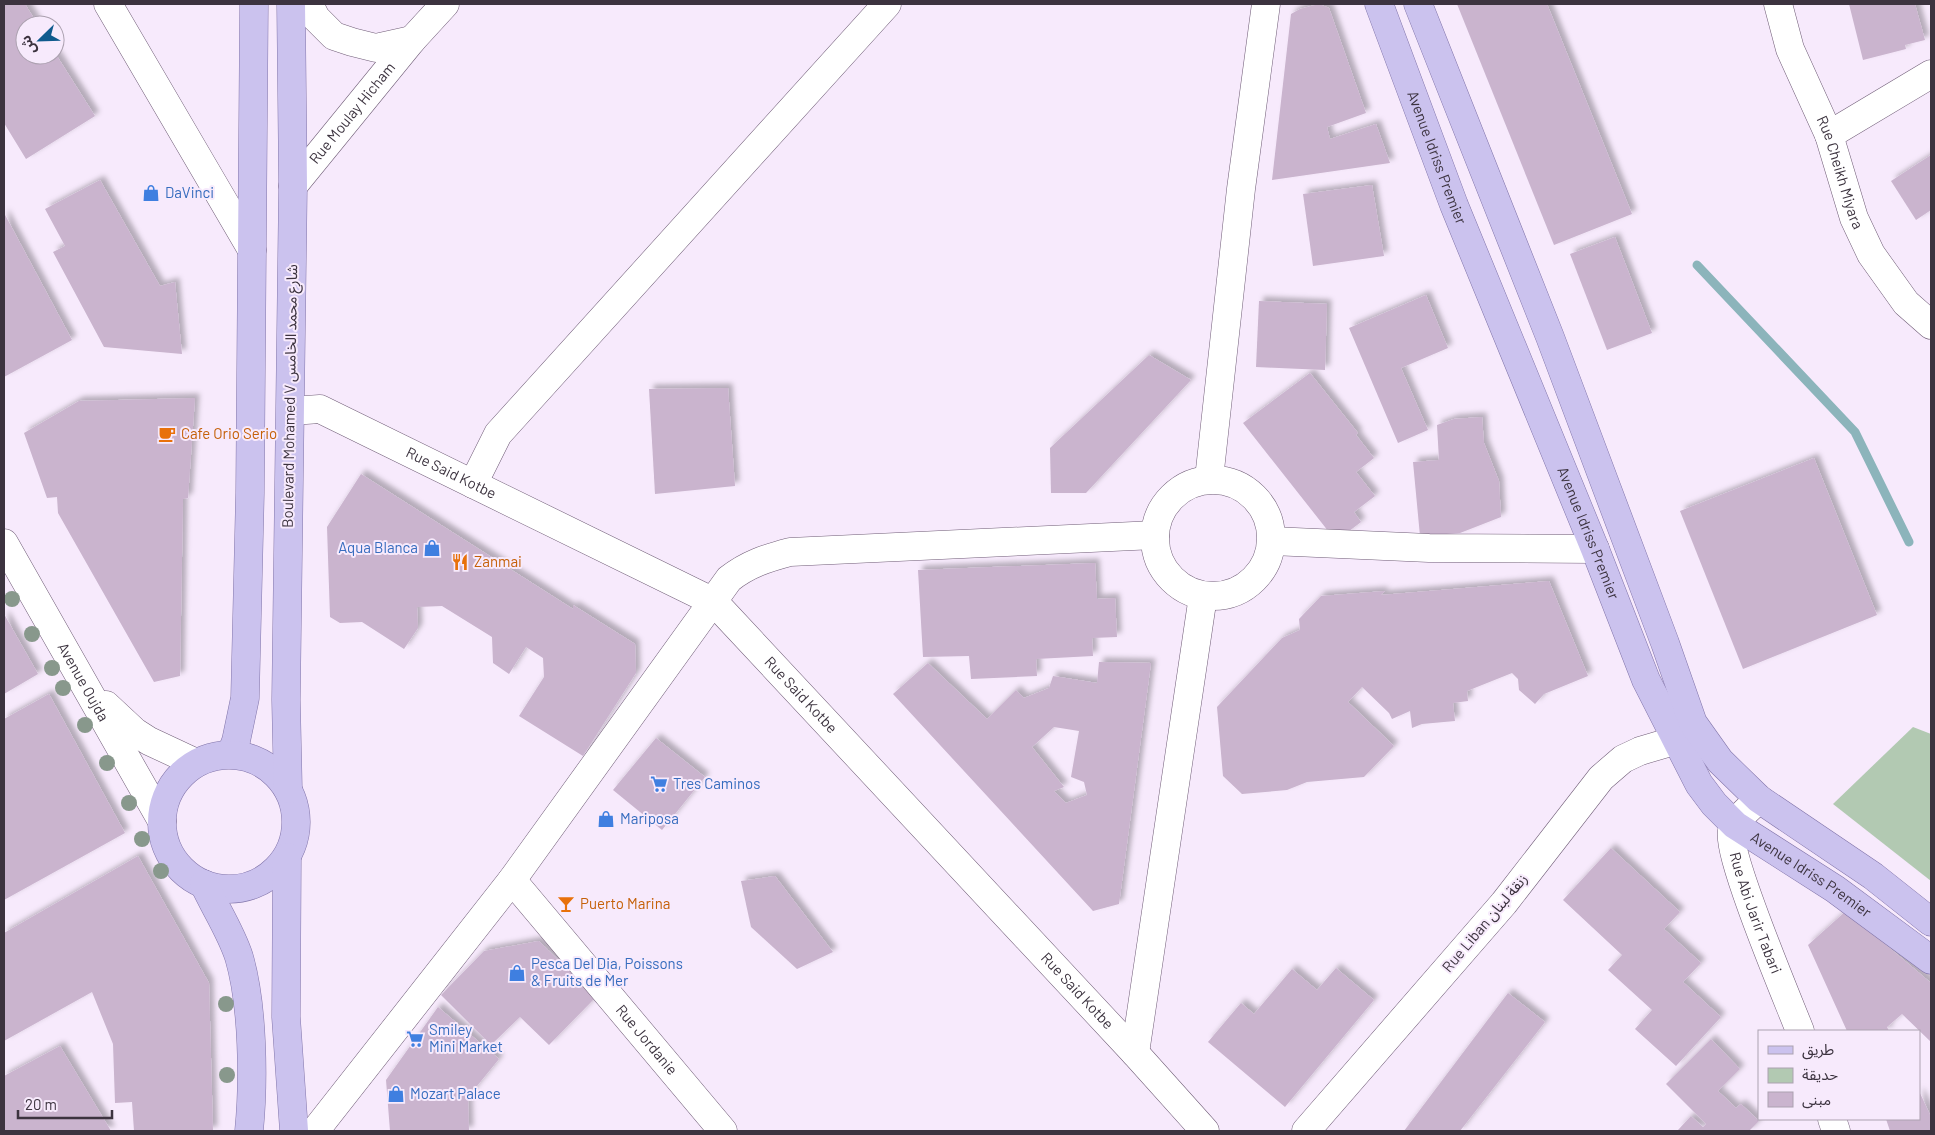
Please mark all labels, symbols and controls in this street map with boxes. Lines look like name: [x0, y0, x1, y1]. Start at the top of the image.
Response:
north arrow: [15, 15, 65, 65]
text: ش: [16, 33, 39, 57]
street label: Rue Moulay Hicham: [305, 58, 398, 167]
street label: Avenue Idriss Premier: [1404, 88, 1471, 227]
street label: Rue Cheikh Miyara: [1813, 113, 1868, 232]
shop icon: DaVinci: [141, 183, 161, 203]
place label: DaVinci: [165, 183, 214, 201]
street label: Boulevard Mohamed V شارع محمد الخامس: [278, 264, 304, 528]
cafe icon: Cafe Orio Serio: [157, 424, 177, 444]
place label: Cafe Orio Serio: [181, 424, 277, 442]
street label: Rue Said Kotbe: [403, 443, 500, 502]
street label: Avenue Idriss Premier: [1554, 464, 1624, 602]
place label: Aqua Blanca: [338, 538, 418, 556]
shop icon: Aqua Blanca: [422, 538, 442, 558]
restaurant icon: Zanmai: [450, 552, 470, 572]
place label: Zanmai: [474, 552, 522, 570]
street label: Avenue Oujda: [54, 639, 113, 724]
street label: Rue Said Kotbe: [761, 652, 842, 736]
supermarket icon: Tres Caminos: [649, 774, 669, 794]
place label: Tres Caminos: [673, 774, 760, 792]
shop icon: Mariposa: [596, 809, 616, 829]
place label: Mariposa: [620, 809, 679, 827]
street label: Avenue Idriss Premier: [1748, 827, 1876, 921]
street label: Rue Abi Jarir Tabari: [1727, 850, 1786, 976]
street label: Rue Liban زنقة لبنان: [1438, 869, 1531, 976]
bar icon: Puerto Marina: [556, 894, 576, 914]
place label: Puerto Marina: [580, 894, 670, 912]
street label: Rue Said Kotbe: [1038, 948, 1118, 1032]
place label: Pesca Del Dia, Poissons & Fruits de Mer: [531, 954, 683, 989]
shop icon: Pesca Del Dia, Poissons & Fruits de Mer: [507, 963, 527, 983]
street label: Rue Jordanie: [613, 1001, 682, 1078]
place label: Smiley Mini Market: [429, 1020, 503, 1055]
supermarket icon: Smiley Mini Market: [405, 1029, 425, 1049]
legend: [1758, 1030, 1920, 1120]
text: طريق: [1802, 1040, 1834, 1060]
text: حديقة: [1802, 1065, 1838, 1083]
shop icon: Mozart Palace: [386, 1084, 406, 1104]
place label: Mozart Palace: [410, 1084, 501, 1102]
scale bar: [18, 1088, 111, 1120]
text: مبنى: [1802, 1090, 1831, 1109]
text: 20 m: [25, 1095, 57, 1113]

